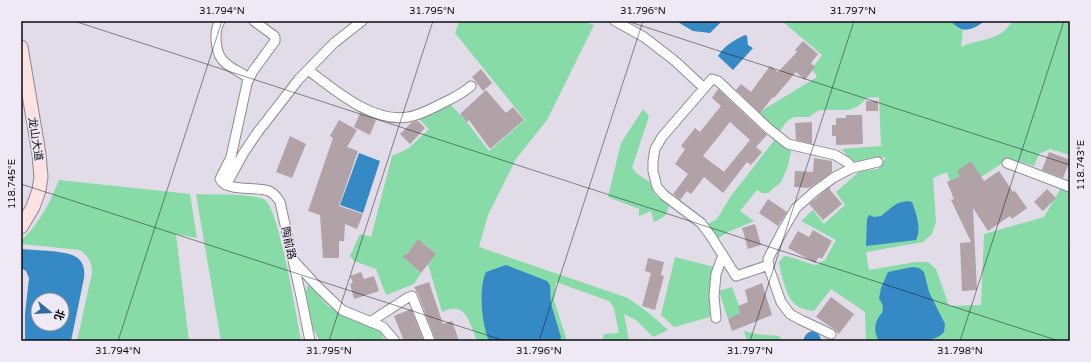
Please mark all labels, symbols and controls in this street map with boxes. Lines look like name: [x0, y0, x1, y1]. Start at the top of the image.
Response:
text: 31.794°N: [199, 5, 245, 17]
text: 31.795°N: [409, 5, 455, 17]
text: 31.796°N: [620, 5, 666, 17]
text: 31.797°N: [830, 5, 876, 17]
street label: 龙山大道: [26, 116, 45, 162]
text: 118.743°E: [1075, 140, 1087, 190]
text: 118.745°E: [6, 159, 18, 209]
street label: 陶前路: [278, 226, 299, 261]
north arrow: [30, 292, 70, 332]
text: 北: [51, 308, 67, 322]
text: 31.794°N: [95, 345, 141, 357]
text: 31.795°N: [306, 345, 352, 357]
text: 31.796°N: [516, 345, 562, 357]
text: 31.797°N: [727, 345, 773, 357]
text: 31.798°N: [937, 345, 983, 357]

